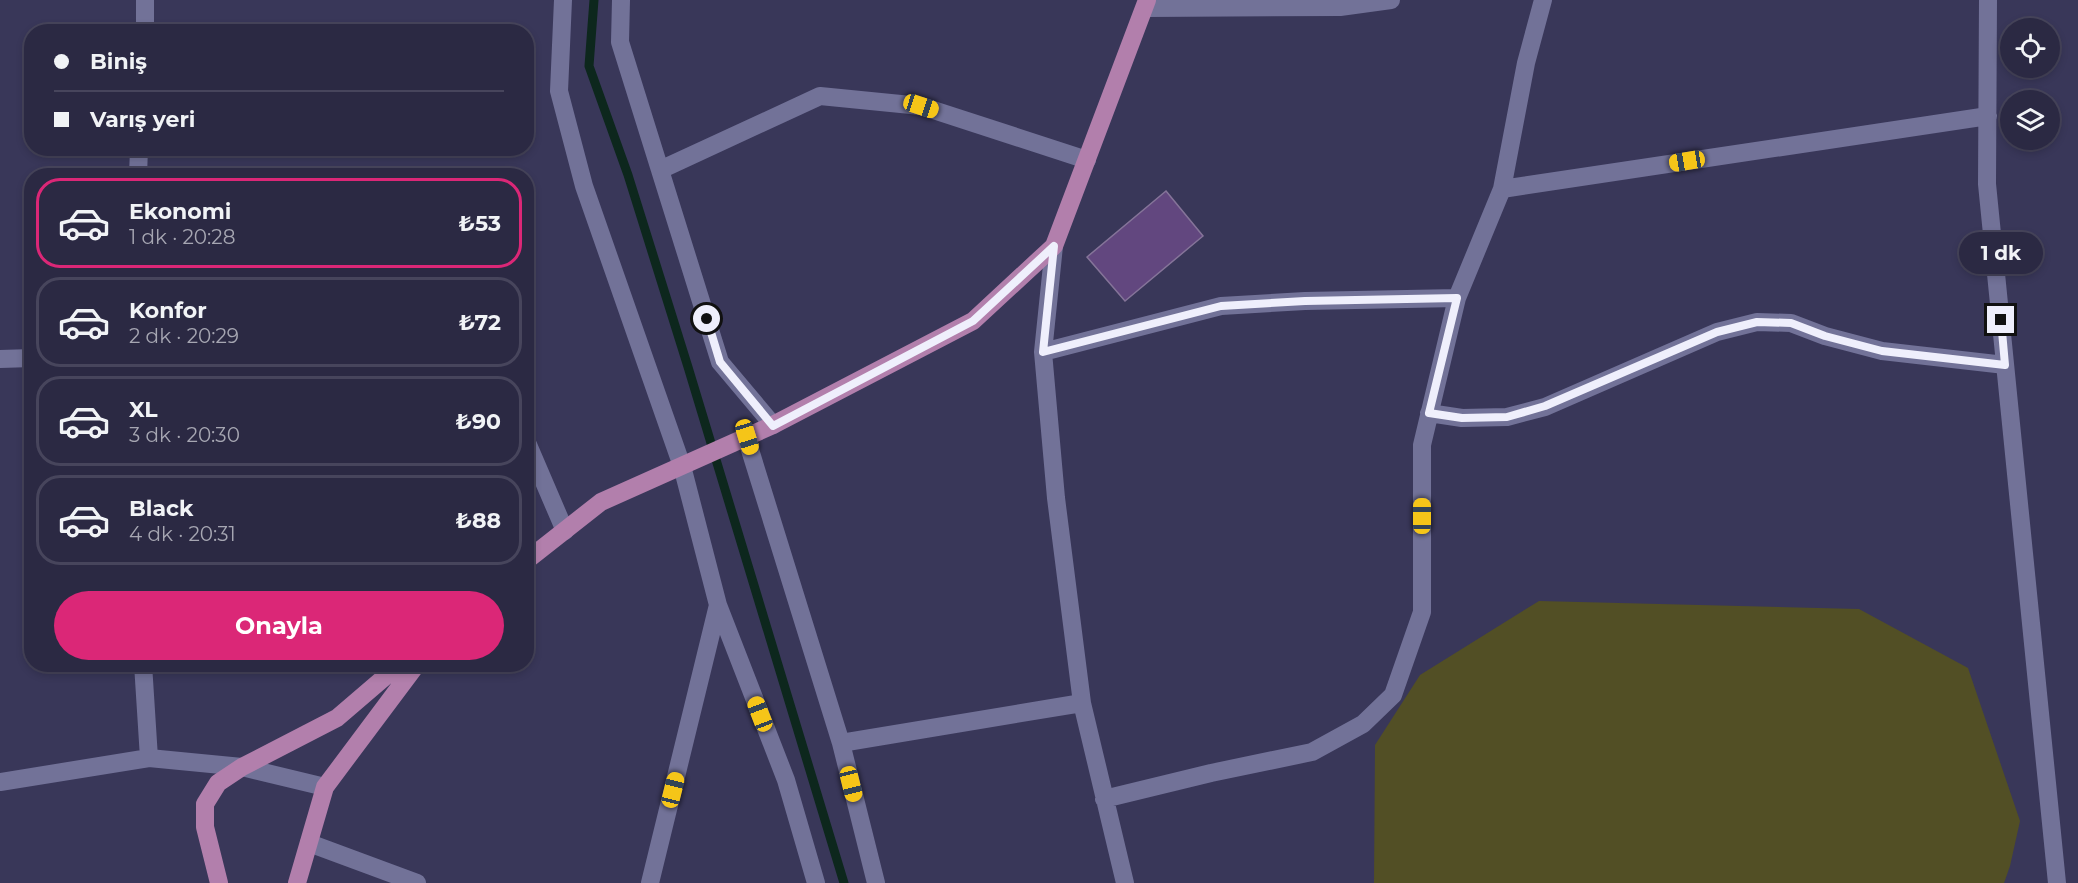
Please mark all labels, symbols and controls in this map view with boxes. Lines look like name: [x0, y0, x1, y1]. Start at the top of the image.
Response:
map controls: [2000, 18, 2060, 150]
button: locate: [2000, 18, 2060, 78]
text: Biniş: [90, 48, 147, 75]
button: layers: [2000, 90, 2060, 150]
car: [901, 92, 941, 120]
text: Varış yeri: [90, 106, 195, 133]
car: [1668, 149, 1706, 173]
icon: car: [57, 196, 111, 250]
text: Ekonomi: [129, 198, 231, 225]
text: ₺53: [458, 210, 501, 237]
text: 1 dk · 20:28: [129, 225, 235, 249]
callout: 1 dk: [1959, 233, 2043, 275]
text: 1 dk: [1981, 241, 2021, 265]
icon: car: [57, 295, 111, 349]
text: Konfor: [129, 297, 207, 324]
route start: [693, 305, 720, 332]
route end: [1987, 306, 2014, 333]
text: ₺72: [459, 309, 501, 336]
text: 2 dk · 20:29: [129, 324, 239, 348]
icon: car: [57, 394, 111, 448]
text: XL: [129, 396, 158, 423]
text: ₺90: [456, 408, 501, 435]
car: [733, 417, 761, 457]
text: 3 dk · 20:30: [129, 423, 240, 447]
icon: car: [57, 493, 111, 547]
text: Black: [129, 495, 193, 522]
car: [1413, 498, 1431, 534]
text: ₺88: [455, 507, 501, 534]
text: 4 dk · 20:31: [129, 522, 236, 546]
button: Onayla: [54, 591, 504, 660]
car: [745, 694, 775, 734]
car: [838, 764, 864, 804]
car: [660, 770, 686, 810]

